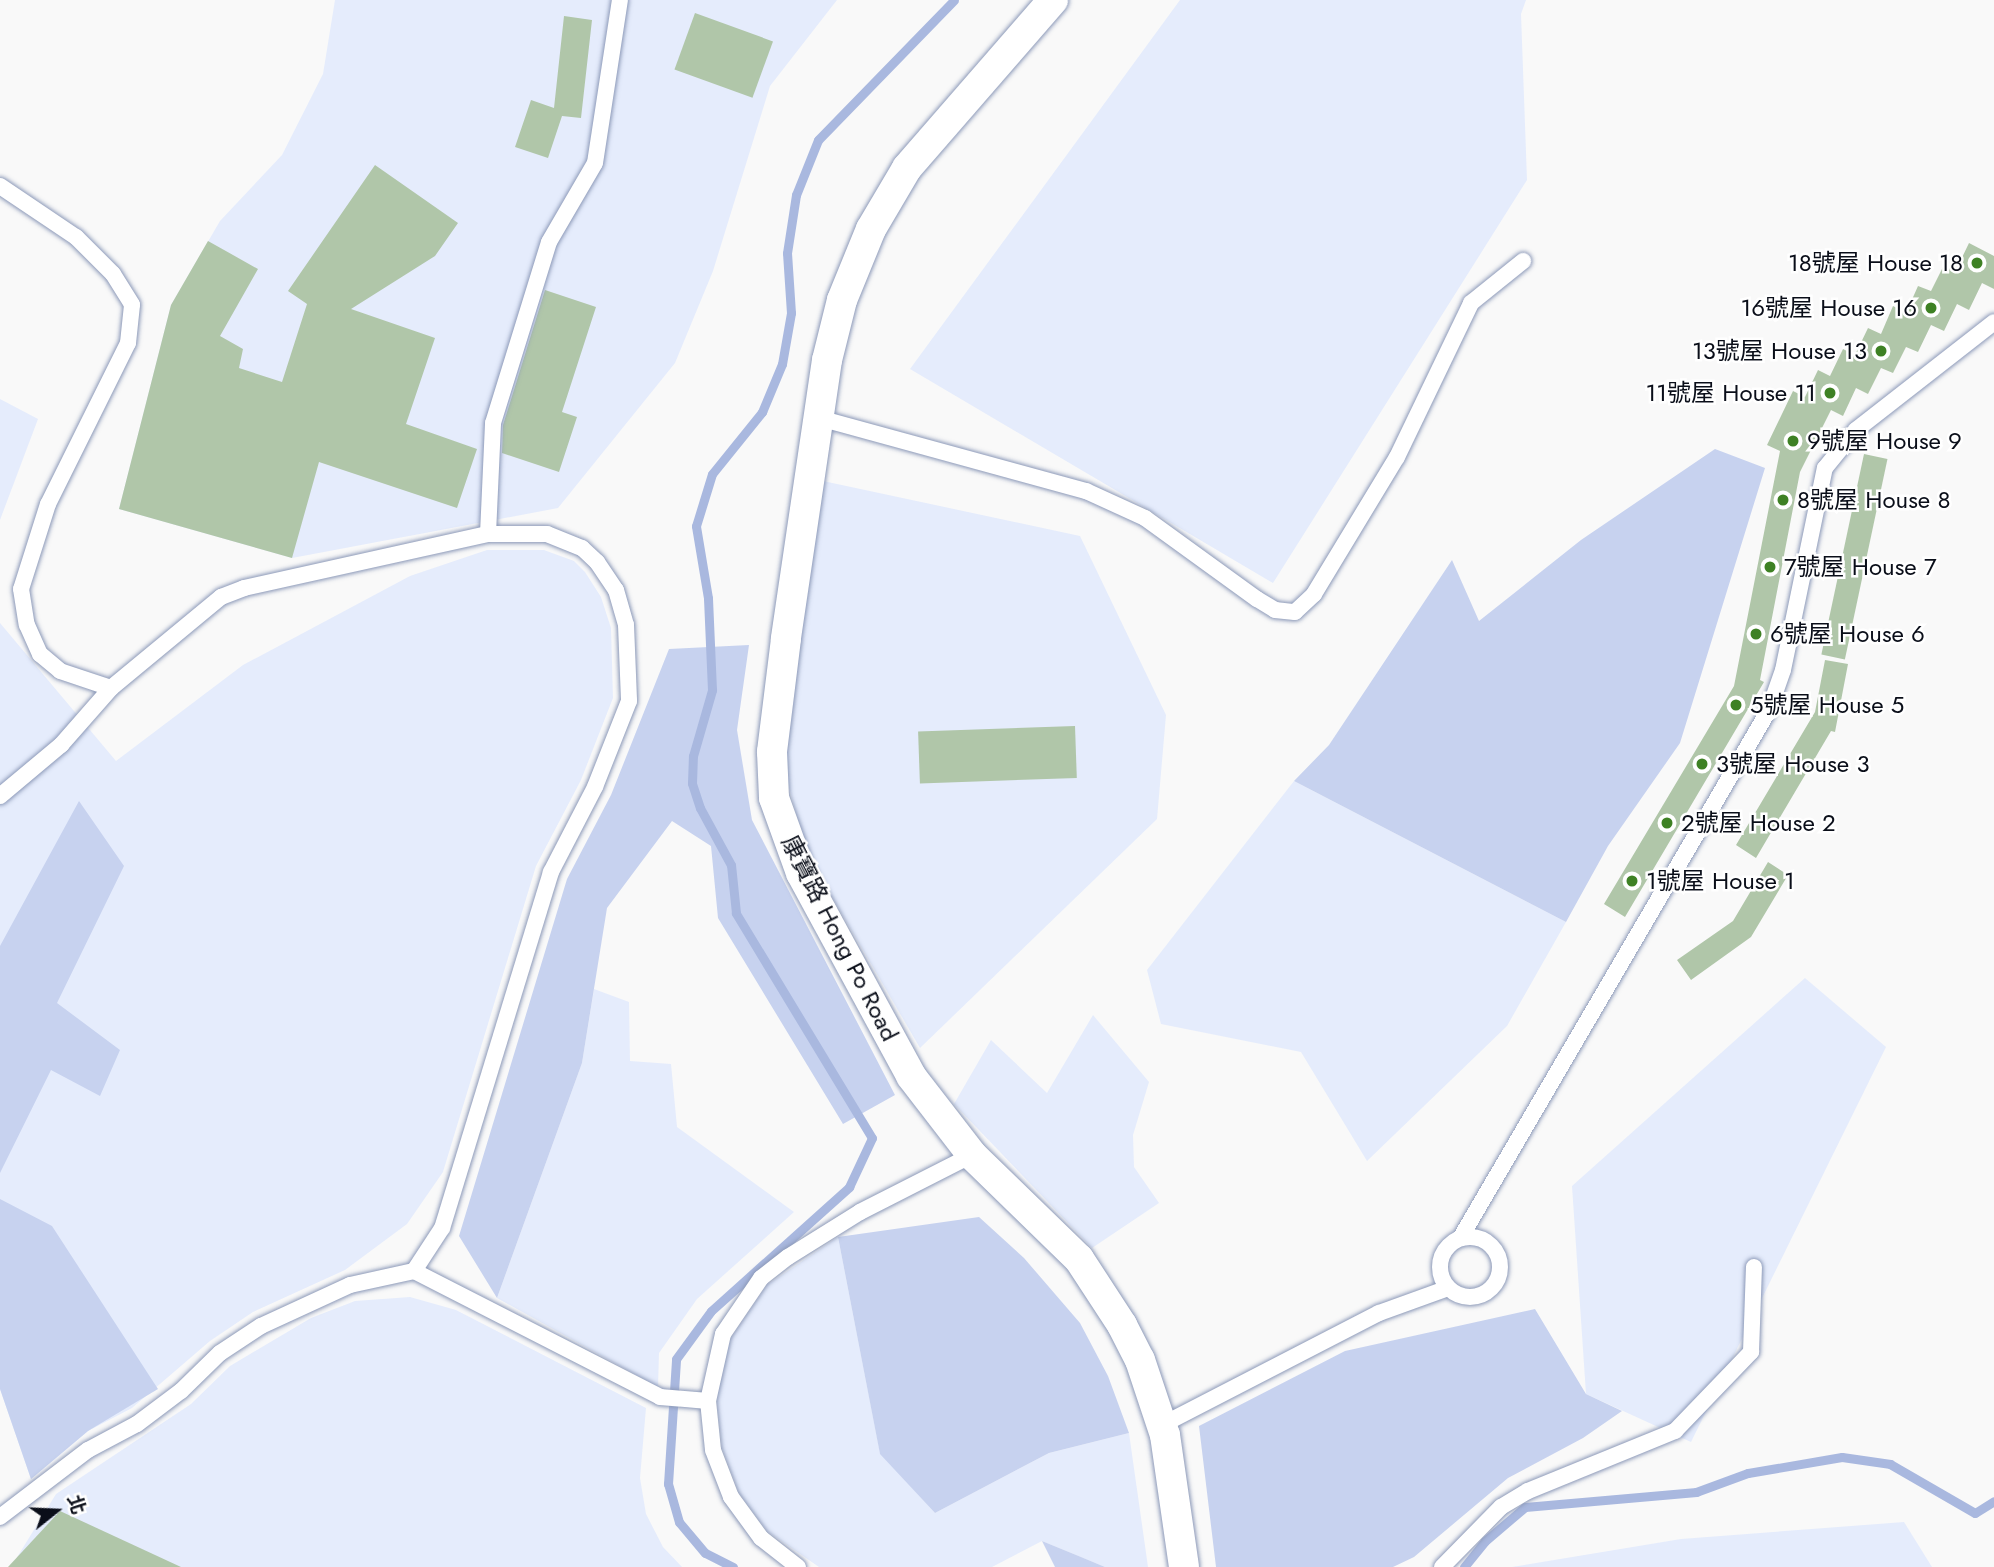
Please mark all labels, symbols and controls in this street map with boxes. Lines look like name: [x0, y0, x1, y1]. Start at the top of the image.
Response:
place label: 18號屋 House 18: [1788, 249, 1963, 277]
marker: 18號屋 House 18: [1969, 255, 1985, 271]
place label: 16號屋 House 16: [1740, 294, 1917, 322]
marker: 16號屋 House 16: [1923, 300, 1939, 316]
place label: 13號屋 House 13: [1692, 337, 1867, 365]
marker: 13號屋 House 13: [1873, 343, 1889, 359]
place label: 11號屋 House 11: [1646, 379, 1816, 407]
marker: 11號屋 House 11: [1822, 385, 1838, 401]
place label: 9號屋 House 9: [1807, 427, 1962, 455]
marker: 9號屋 House 9: [1785, 433, 1801, 449]
place label: 8號屋 House 8: [1797, 486, 1951, 514]
marker: 8號屋 House 8: [1775, 492, 1791, 508]
place label: 7號屋 House 7: [1784, 553, 1936, 581]
marker: 7號屋 House 7: [1762, 559, 1778, 575]
place label: 6號屋 House 6: [1770, 620, 1925, 648]
marker: 6號屋 House 6: [1748, 626, 1764, 642]
place label: 5號屋 House 5: [1750, 691, 1904, 719]
marker: 5號屋 House 5: [1728, 697, 1744, 713]
place label: 3號屋 House 3: [1716, 750, 1870, 778]
marker: 3號屋 House 3: [1694, 756, 1710, 772]
place label: 2號屋 House 2: [1681, 809, 1836, 837]
marker: 2號屋 House 2: [1659, 815, 1675, 831]
street label: 康寶路 Hong Po Road: [776, 830, 904, 1046]
place label: 1號屋 House 1: [1646, 867, 1795, 895]
marker: 1號屋 House 1: [1624, 873, 1640, 889]
north arrow: [21, 1476, 91, 1546]
text: 北: [61, 1491, 92, 1518]

